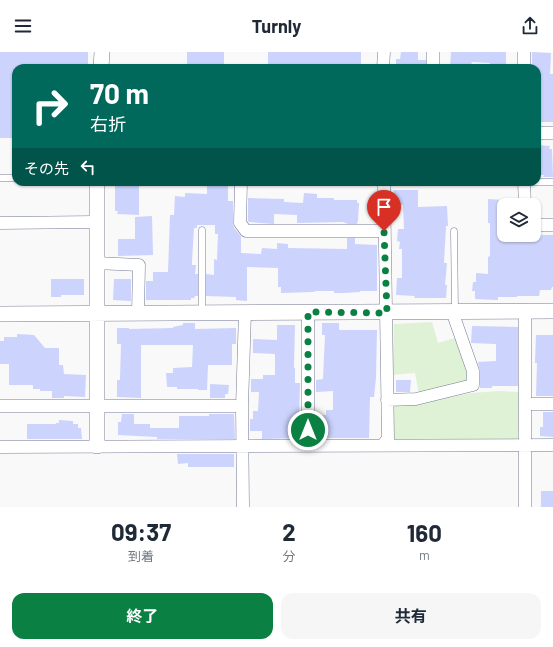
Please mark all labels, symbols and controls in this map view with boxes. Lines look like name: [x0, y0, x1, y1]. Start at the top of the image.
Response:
icon: menu: [12, 15, 34, 37]
text: Turnly: [252, 15, 301, 37]
icon: share: [519, 15, 541, 37]
text: 70 m: [90, 76, 149, 110]
icon: right: [24, 80, 76, 132]
text: 右折: [90, 113, 126, 135]
icon: left: [77, 156, 99, 178]
text: その先: [24, 159, 69, 177]
pin: [367, 190, 401, 231]
icon: arrive: [373, 196, 395, 218]
map controls: [497, 198, 541, 242]
button: layers: [497, 198, 541, 242]
position arrow: [287, 409, 329, 451]
text: 09:37: [111, 517, 171, 546]
text: 2: [282, 517, 296, 546]
text: 160: [407, 518, 442, 547]
text: m: [419, 547, 430, 563]
text: 到着: [128, 548, 154, 564]
text: 分: [282, 548, 295, 564]
button: 終了: [12, 593, 273, 639]
button: 共有: [281, 593, 541, 639]

